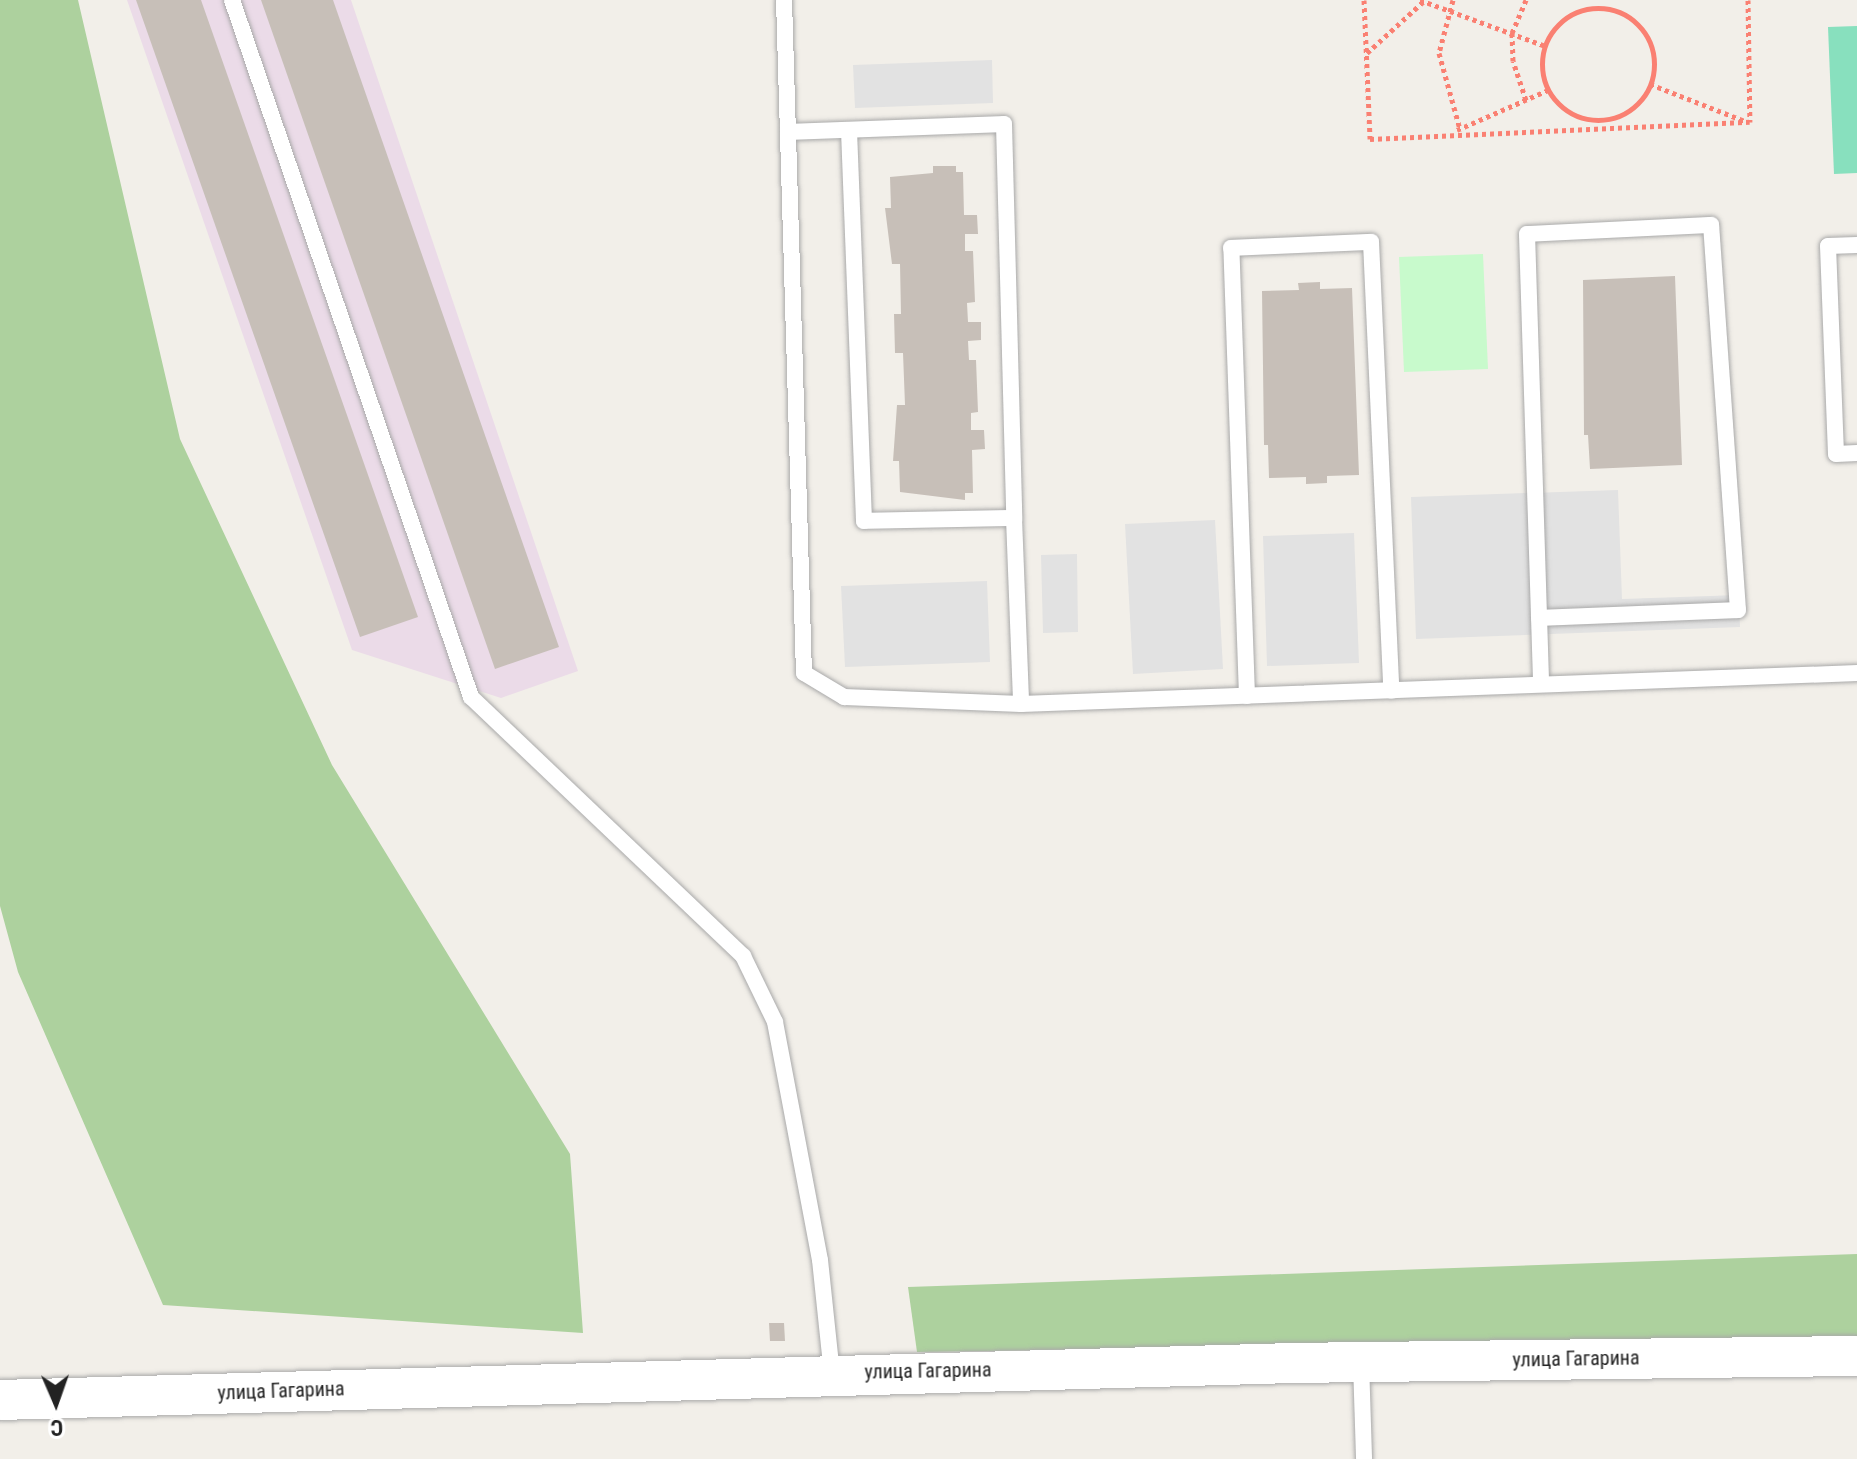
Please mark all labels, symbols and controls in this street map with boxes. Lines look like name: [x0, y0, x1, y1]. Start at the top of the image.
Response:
street label: улица Гагарина: [1512, 1346, 1640, 1372]
street label: улица Гагарина: [864, 1358, 992, 1384]
north arrow: [16, 1363, 96, 1443]
street label: улица Гагарина: [217, 1377, 345, 1405]
text: С: [50, 1415, 64, 1440]

